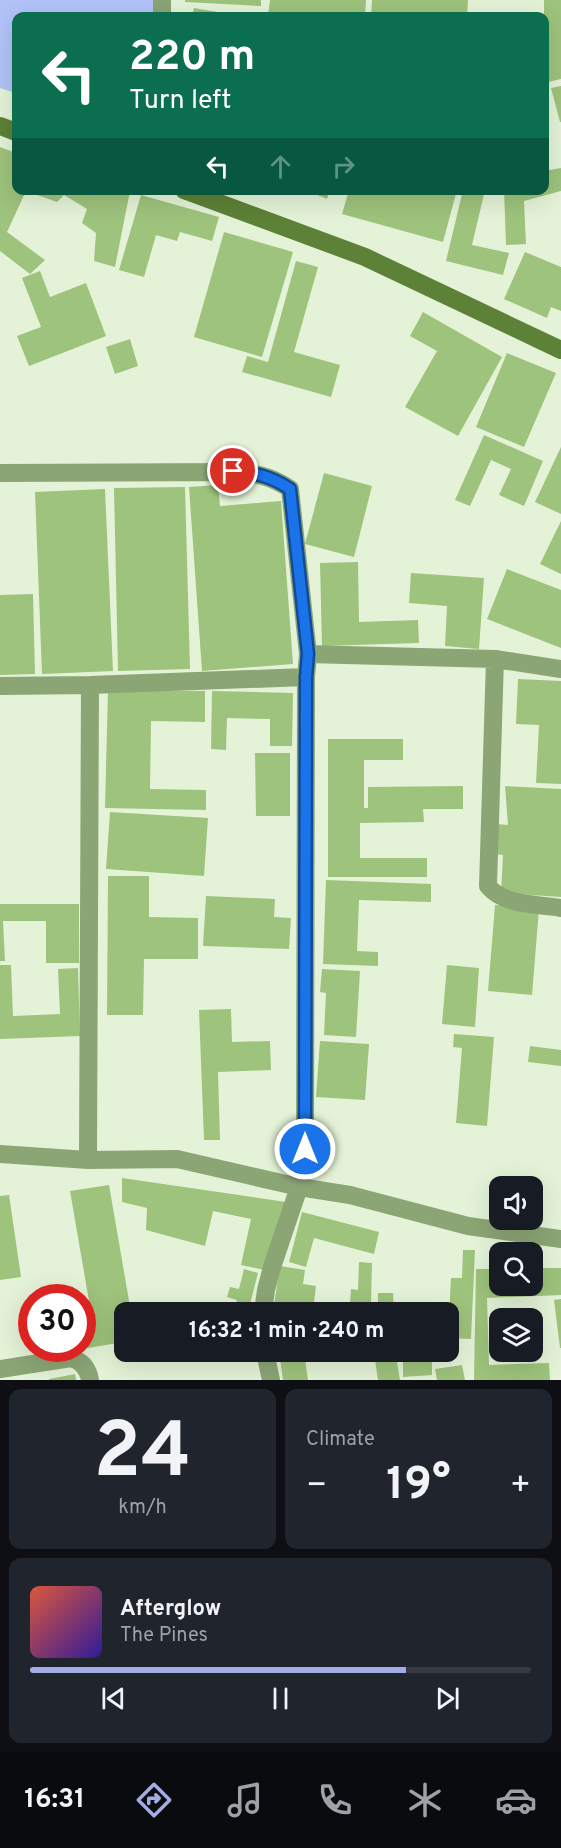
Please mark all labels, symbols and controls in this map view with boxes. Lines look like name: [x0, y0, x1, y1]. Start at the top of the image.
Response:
text: 220 m: [129, 32, 255, 85]
icon: left: [30, 36, 108, 114]
text: Turn left: [129, 84, 231, 118]
icon: left: [201, 150, 234, 183]
icon: ahead: [264, 150, 297, 183]
icon: right: [327, 150, 360, 183]
pin: [207, 445, 258, 496]
icon: arrive: [216, 454, 249, 487]
position arrow: [273, 1117, 337, 1181]
map controls: [489, 1176, 543, 1362]
button: sound: [489, 1176, 543, 1230]
button: search: [489, 1242, 543, 1296]
speed limit sign: 30: [18, 1284, 96, 1362]
button: layers: [489, 1308, 543, 1362]
text: 16:32 · 1 min · 240 m: [189, 1318, 384, 1345]
text: 24: [94, 1406, 191, 1505]
text: Climate: [306, 1427, 375, 1453]
text: 19°: [386, 1458, 451, 1515]
text: −: [306, 1466, 327, 1508]
text: +: [510, 1466, 531, 1508]
text: km/h: [118, 1495, 167, 1521]
text: Afterglow: [120, 1596, 221, 1623]
text: The Pines: [120, 1623, 208, 1649]
icon: previous: [97, 1682, 130, 1715]
icon: pause: [264, 1682, 297, 1715]
icon: next: [431, 1682, 464, 1715]
icon: directions: [133, 1779, 175, 1821]
icon: music: [224, 1779, 266, 1821]
icon: phone: [314, 1779, 356, 1821]
icon: climate: [404, 1779, 446, 1821]
icon: car: [495, 1779, 537, 1821]
text: 16:31: [24, 1783, 85, 1817]

